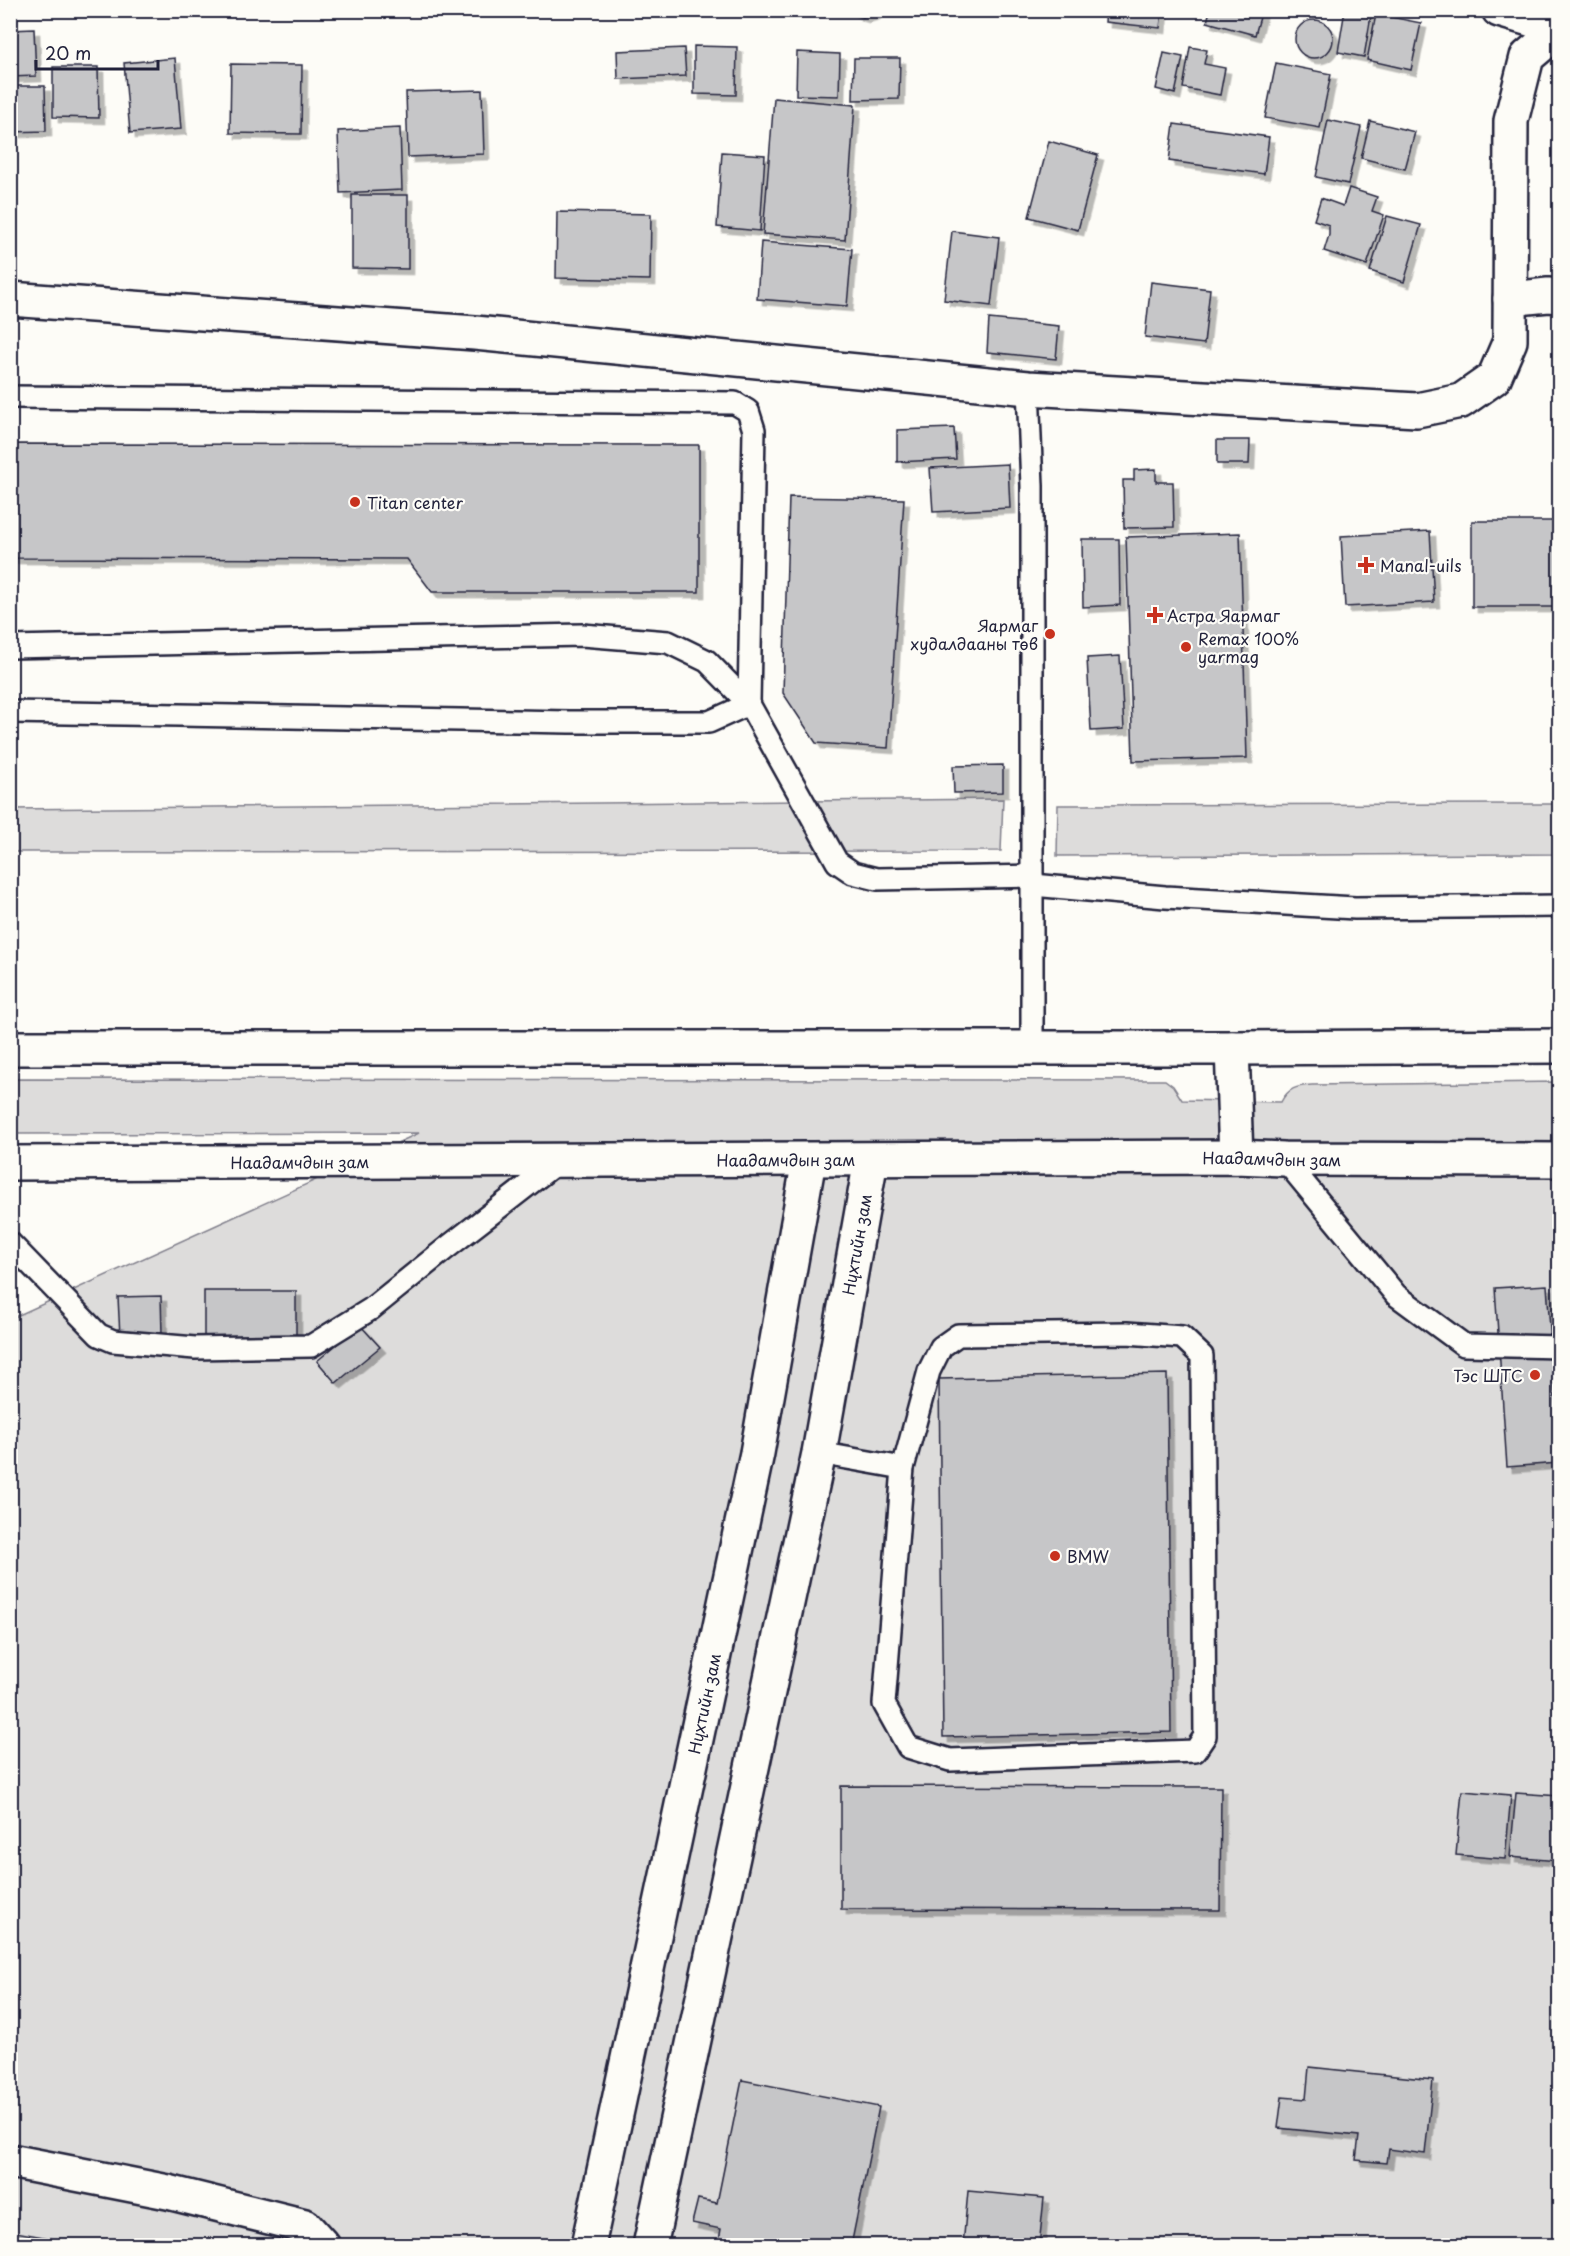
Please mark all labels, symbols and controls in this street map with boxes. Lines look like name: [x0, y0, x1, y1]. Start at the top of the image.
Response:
scale bar: [36, 33, 158, 71]
text: 20 m: [45, 39, 91, 66]
place label: Titan center: [367, 490, 463, 514]
marker: Titan center: [348, 495, 362, 509]
place label: Manal-uils: [1380, 553, 1462, 577]
marker: Manal-uils: [1357, 556, 1375, 574]
place label: Астра Яармаг: [1167, 603, 1281, 627]
marker: Астра Яармаг: [1148, 608, 1162, 622]
place label: Яармаг худалдааны төв: [910, 613, 1039, 655]
place label: Remax 100% yarmag: [1198, 626, 1299, 668]
marker: Яармаг худалдааны төв: [1043, 627, 1057, 641]
marker: Remax 100% yarmag: [1179, 640, 1193, 654]
street label: Наадамчдын зам: [1202, 1145, 1342, 1171]
street label: Наадамчдын зам: [716, 1147, 856, 1172]
street label: Наадамчдын зам: [230, 1149, 370, 1174]
street label: Нүхтийн зам: [835, 1191, 877, 1297]
place label: Тэс ШТС: [1453, 1363, 1523, 1387]
marker: Тэс ШТС: [1528, 1368, 1542, 1382]
place label: BMW: [1067, 1544, 1110, 1568]
marker: BMW: [1048, 1549, 1062, 1563]
street label: Нүхтийн зам: [681, 1650, 726, 1756]

